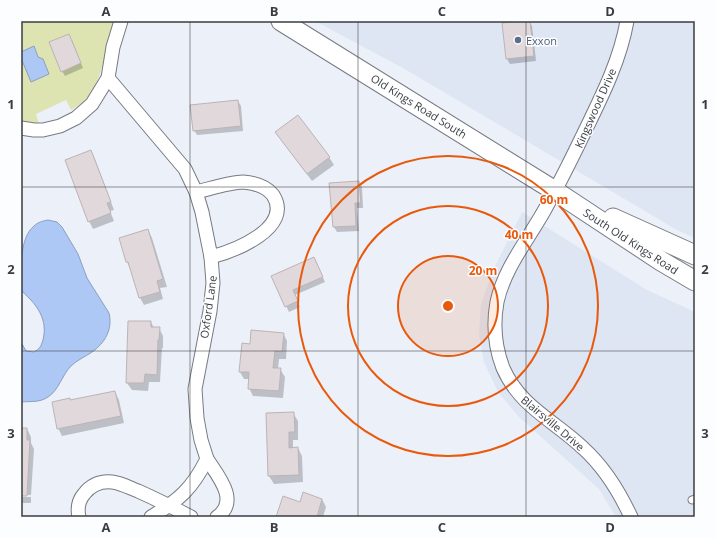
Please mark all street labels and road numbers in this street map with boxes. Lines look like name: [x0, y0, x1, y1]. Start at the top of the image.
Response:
street label: Kingswood Drive: [571, 66, 619, 150]
street label: Old Kings Road South: [368, 70, 470, 142]
street label: South Old Kings Road: [581, 205, 681, 277]
street label: Oxford Lane: [196, 275, 220, 339]
street label: Blairsville Drive: [518, 392, 588, 454]

